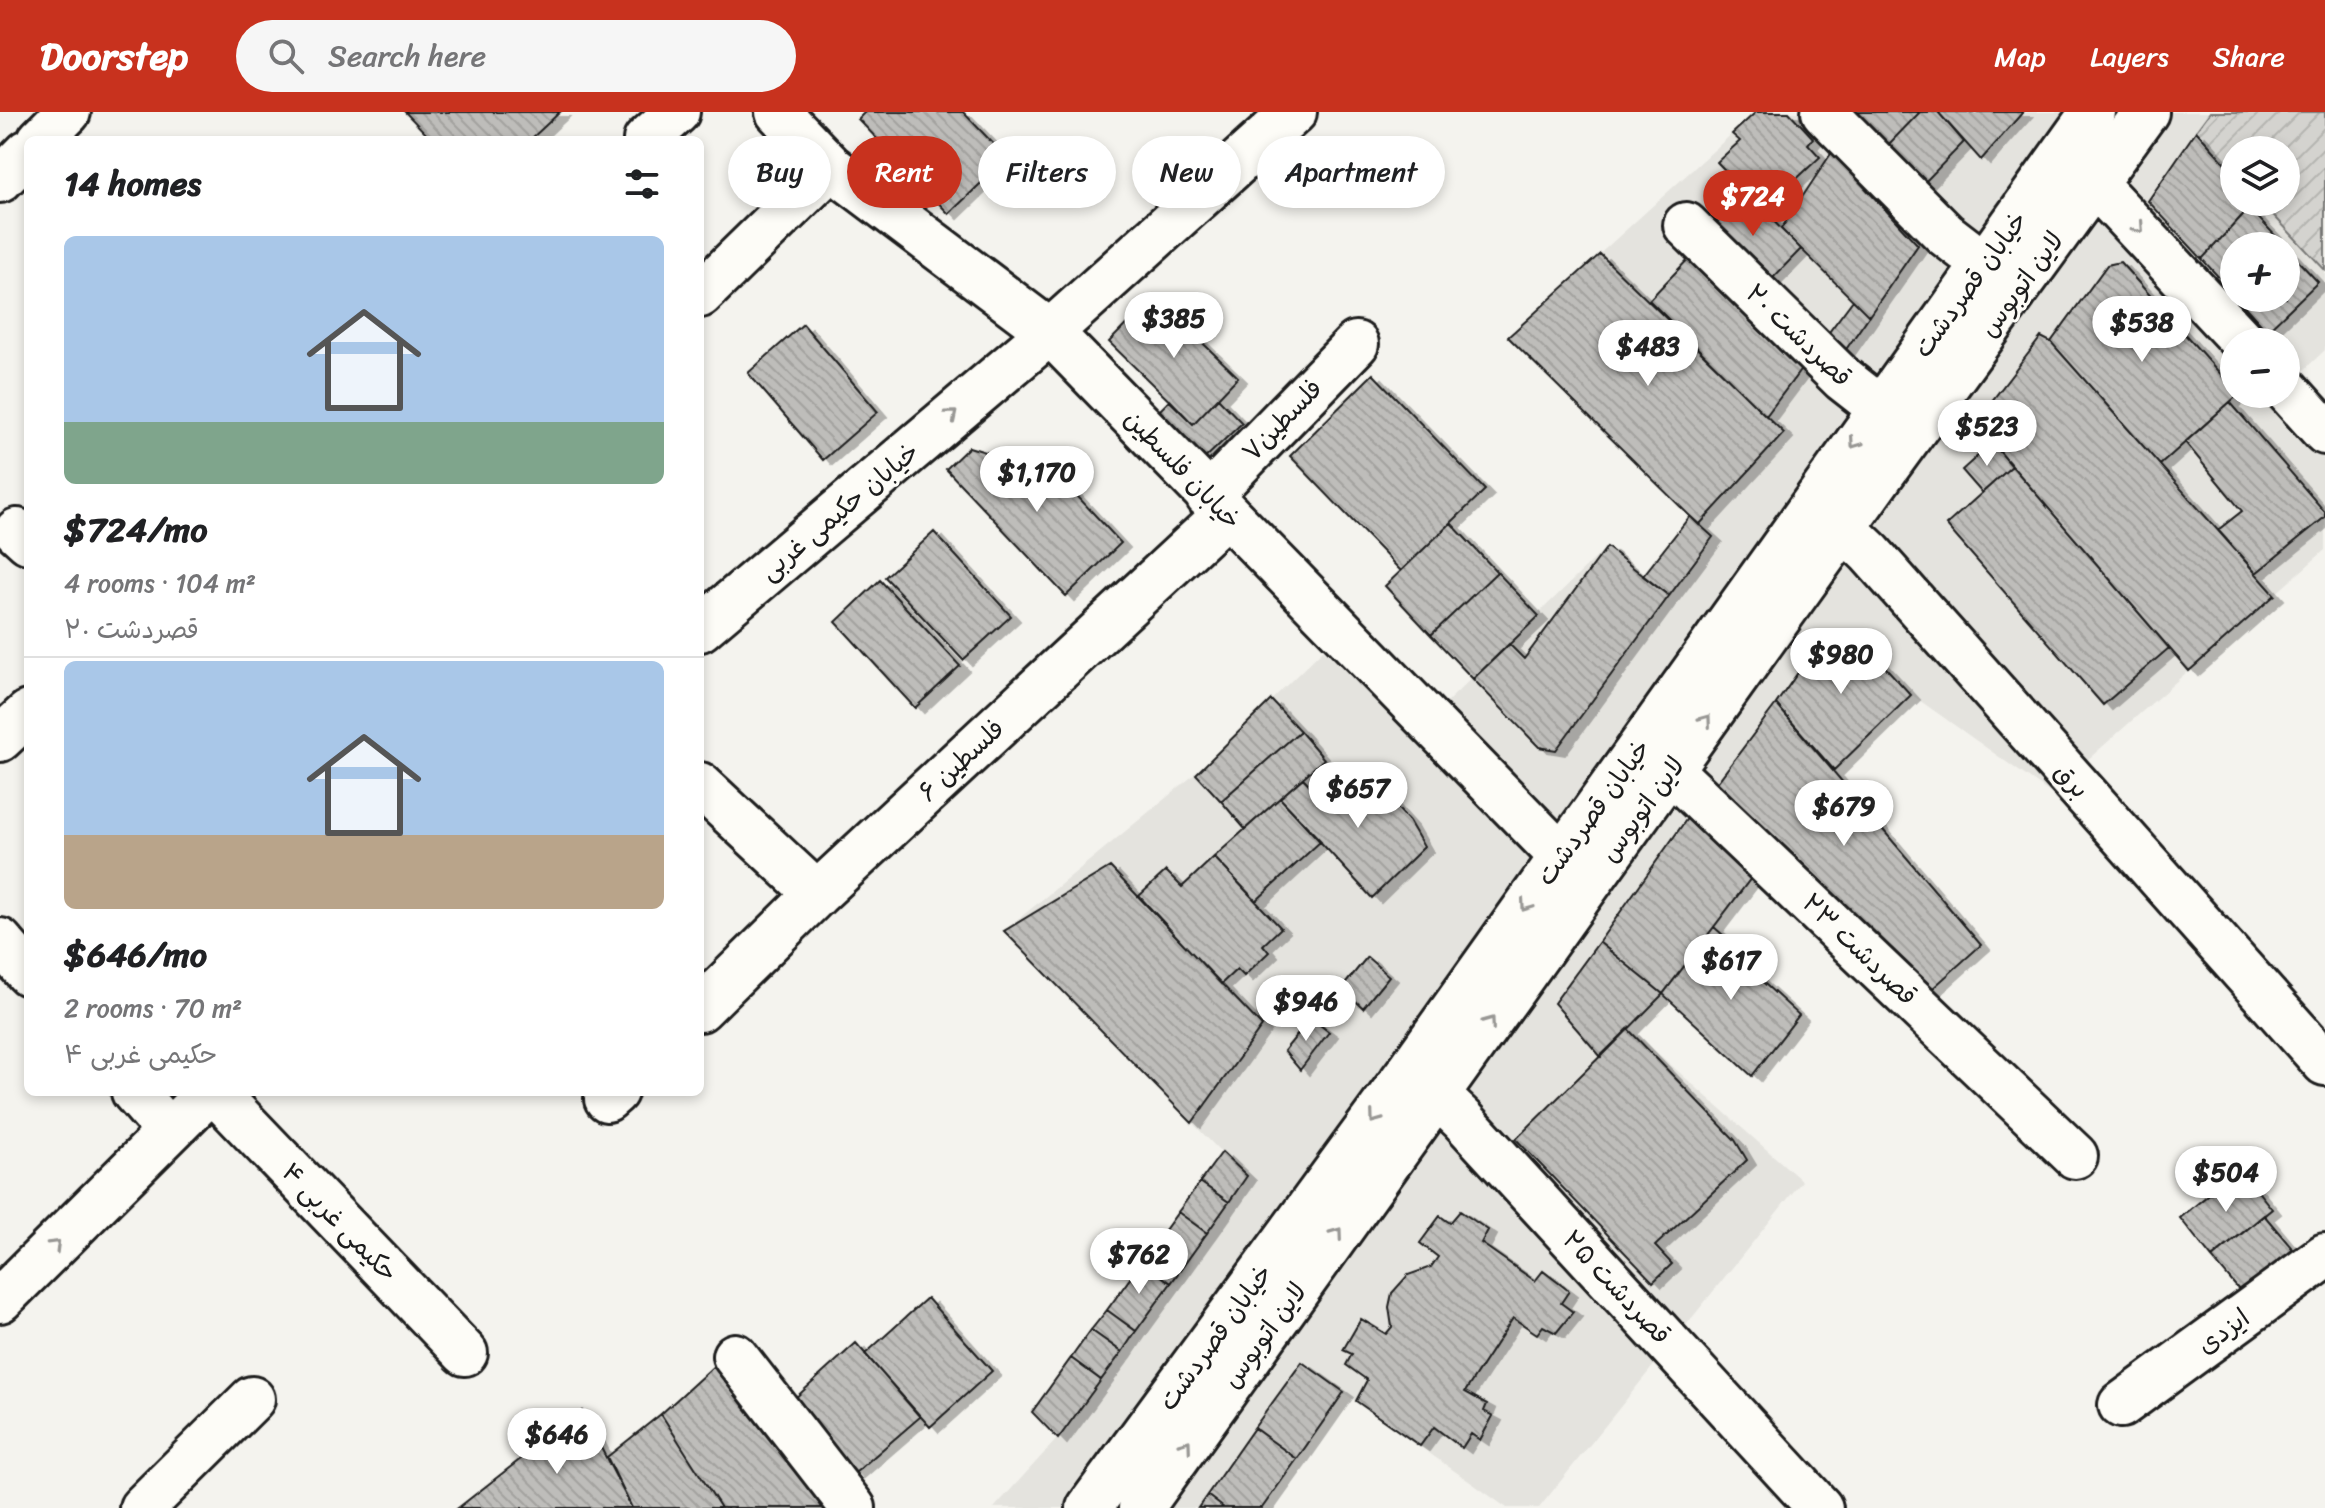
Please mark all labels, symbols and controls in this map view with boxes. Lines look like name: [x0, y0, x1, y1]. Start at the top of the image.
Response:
search box: [236, 20, 796, 92]
text: Doorstep: [40, 23, 188, 90]
text: Search here: [328, 29, 486, 83]
text: Map: [1994, 32, 2046, 81]
text: Layers: [2090, 32, 2169, 81]
text: Share: [2213, 32, 2285, 81]
icon: search: [264, 34, 308, 78]
chip: Buy: [728, 136, 831, 208]
chip: Rent: [847, 136, 962, 208]
chip: Filters: [978, 136, 1116, 208]
chip: New: [1132, 136, 1241, 208]
chip: Apartment: [1257, 136, 1445, 208]
map controls: [2220, 136, 2300, 408]
button: layers: [2220, 136, 2300, 216]
text: 14 homes: [64, 154, 201, 214]
icon: filters: [620, 162, 664, 206]
pin: $724: [1706, 170, 1800, 238]
text: $724: [1721, 173, 1785, 219]
street label: خیابان قصردشت: [1901, 200, 2039, 368]
one-way arrow: [2130, 219, 2144, 234]
street label: لاین اتوبوس: [1966, 221, 2076, 347]
button: +: [2220, 232, 2300, 312]
street label: قصردشت ۲۰: [1735, 272, 1863, 398]
icon: home: [292, 288, 436, 432]
pin: $385: [1127, 292, 1221, 360]
text: $385: [1142, 295, 1206, 341]
pin: $538: [2095, 296, 2189, 364]
text: $538: [2110, 299, 2174, 345]
pin: $483: [1601, 320, 1695, 388]
text: $483: [1616, 323, 1680, 369]
button: −: [2220, 328, 2300, 408]
street label: ۷فلسطین: [1230, 367, 1334, 473]
street label: خیابان فلسطین: [1113, 397, 1253, 541]
pin: $523: [1940, 400, 2034, 468]
text: $523: [1956, 403, 2018, 449]
one-way arrow: [943, 410, 957, 425]
street label: خیابان حکیمی غربی: [748, 430, 930, 592]
one-way arrow: [1850, 435, 1865, 449]
pin: $1,170: [972, 446, 1102, 514]
text: $1,170: [998, 449, 1076, 495]
text: $724/mo: [64, 500, 207, 560]
text: 4 rooms · 104 m²: [64, 560, 256, 606]
text: قصردشت ۲۰: [64, 606, 199, 652]
pin: $980: [1794, 628, 1888, 696]
text: $980: [1808, 631, 1874, 677]
street label: فلسطین ۶: [907, 707, 1015, 813]
icon: home: [292, 713, 436, 857]
one-way arrow: [1696, 714, 1711, 729]
street label: خیابان قصردشت: [1524, 728, 1662, 896]
street label: لاین اتوبوس: [1587, 746, 1697, 872]
street label: برق: [2042, 751, 2102, 809]
pin: $657: [1311, 762, 1405, 830]
text: $657: [1327, 765, 1390, 811]
pin: $679: [1797, 780, 1891, 848]
text: $679: [1812, 783, 1876, 829]
street label: قصردشت ۲۳: [1791, 881, 1929, 1017]
one-way arrow: [1521, 897, 1536, 911]
text: $646/mo: [64, 925, 207, 985]
pin: $617: [1684, 934, 1778, 1002]
text: $617: [1702, 937, 1760, 983]
pin: $946: [1259, 975, 1353, 1043]
text: $946: [1274, 978, 1338, 1024]
text: 2 rooms · 70 m²: [64, 985, 242, 1031]
one-way arrow: [1480, 1017, 1495, 1031]
text: حکیمی غربی ۴: [64, 1031, 217, 1077]
one-way arrow: [1371, 1109, 1385, 1124]
pin: $504: [2179, 1146, 2273, 1214]
text: $504: [2193, 1149, 2259, 1195]
street label: حکیمی غربی ۴: [270, 1151, 410, 1293]
street label: قصردشت ۲۵: [1551, 1219, 1683, 1355]
pin: $762: [1092, 1228, 1186, 1296]
one-way arrow: [1328, 1228, 1342, 1242]
text: $762: [1108, 1231, 1170, 1277]
one-way arrow: [46, 1240, 60, 1254]
street label: خیابان قصردشت: [1146, 1253, 1284, 1421]
street label: لاین اتوبوس: [1209, 1272, 1319, 1398]
street label: ایزدی: [2186, 1296, 2260, 1366]
pin: $646: [510, 1408, 604, 1476]
text: $646: [525, 1411, 589, 1457]
one-way arrow: [1176, 1439, 1191, 1453]

